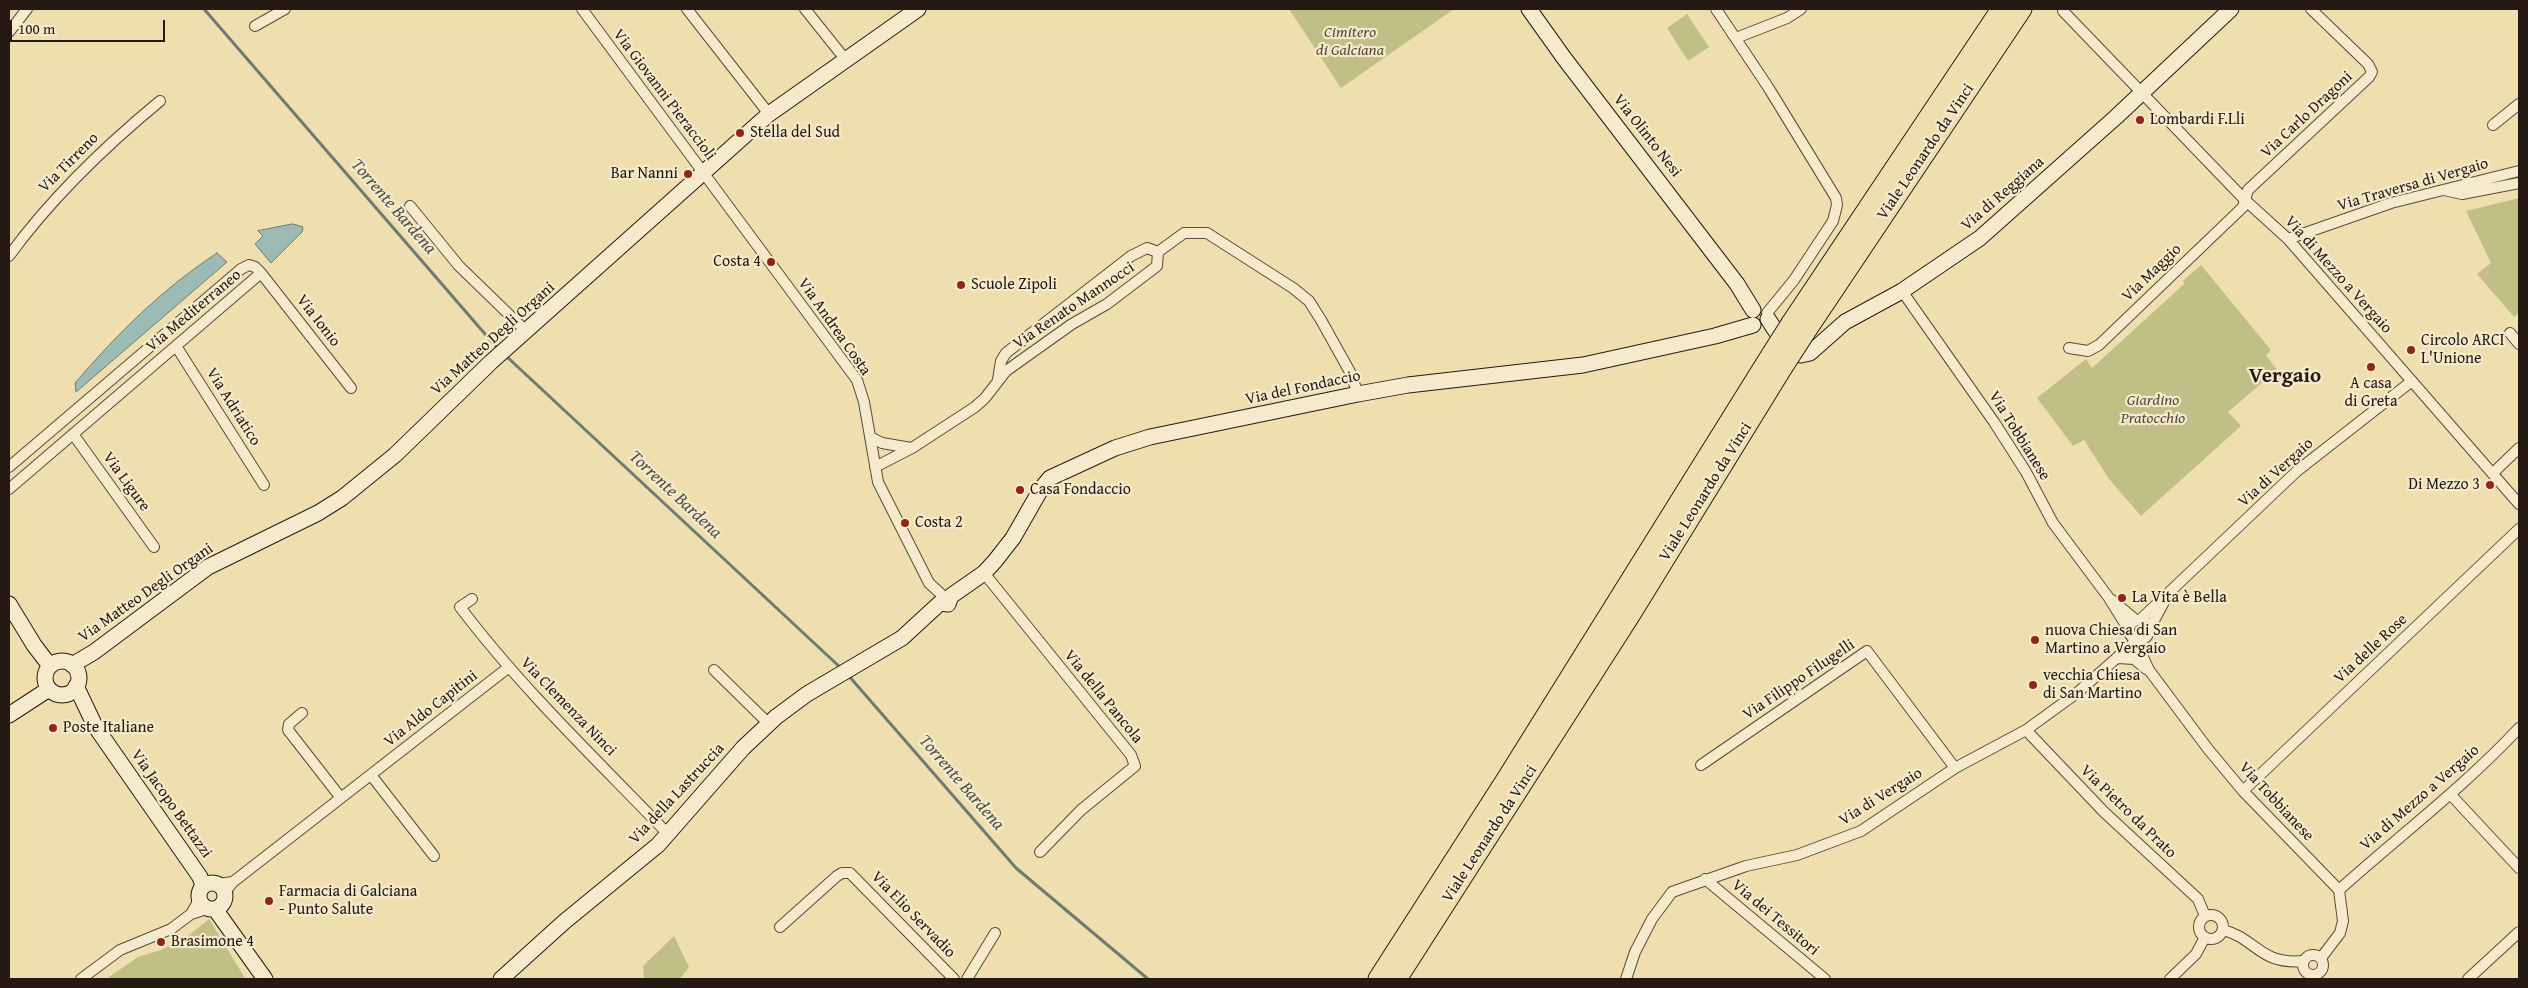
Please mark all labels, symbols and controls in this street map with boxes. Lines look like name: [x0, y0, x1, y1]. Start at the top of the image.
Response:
scale bar: [12, 10, 168, 42]
text: 100 m: [18, 18, 55, 39]
park label: Cimitero di Galciana: [1316, 23, 1384, 61]
street label: Via Giovanni Pieraccioli: [608, 26, 720, 164]
street label: Via Carlo Dragoni: [2257, 68, 2357, 162]
street label: Viale Leonardo da Vinci: [1873, 80, 1979, 224]
street label: Via Olinto Nesi: [1609, 91, 1685, 181]
place label: Lombardi F.Lli: [2150, 110, 2245, 130]
marker: Lombardi F.Lli: [2134, 114, 2146, 126]
place label: Stella del Sud: [750, 123, 840, 143]
marker: Stella del Sud: [734, 127, 746, 139]
street label: Via Tirreno: [35, 129, 103, 197]
street label: Via di Reggiana: [1958, 153, 2048, 235]
street label: Via Traversa di Vergaio: [2335, 154, 2491, 216]
water label: Torrente Bardena: [346, 155, 440, 259]
place label: Bar Nanni: [611, 164, 678, 184]
marker: Bar Nanni: [682, 168, 694, 180]
street label: Via di Mezzo a Vergaio: [2280, 212, 2396, 338]
street label: Via Maggio: [2118, 240, 2186, 306]
place label: Costa 4: [713, 252, 761, 272]
marker: Costa 4: [765, 256, 777, 268]
street label: Via Renato Mannocci: [1010, 258, 1138, 354]
street label: Via Mediterraneo: [143, 266, 245, 356]
street label: Via Andrea Costa: [793, 275, 875, 379]
place label: Scuole Zipoli: [971, 275, 1057, 295]
street label: Via Matteo Degli Organi: [427, 278, 559, 400]
marker: Scuole Zipoli: [955, 279, 967, 291]
street label: Via Ionio: [292, 291, 344, 351]
place label: Circolo ARCI L'Unione: [2421, 331, 2505, 369]
marker: Circolo ARCI L'Unione: [2405, 344, 2417, 356]
marker: A casa di Greta: [2365, 361, 2377, 373]
street label: Via Adriatico: [201, 364, 265, 450]
district label: Vergaio: [2249, 364, 2321, 390]
street label: Via del Fondaccio: [1244, 366, 1362, 410]
place label: A casa di Greta: [2344, 374, 2398, 412]
street label: Via Tobbianese: [1984, 388, 2054, 484]
park label: Giardino Pratocchio: [2121, 391, 2185, 429]
street label: Viale Leonardo da Vinci: [1655, 419, 1757, 565]
street label: Via di Vergaio: [2234, 434, 2318, 512]
water label: Torrente Bardena: [624, 446, 726, 544]
street label: Via Ligure: [98, 449, 154, 515]
place label: Di Mezzo 3: [2408, 475, 2480, 495]
marker: Di Mezzo 3: [2484, 479, 2496, 491]
place label: Casa Fondaccio: [1030, 480, 1131, 500]
marker: Casa Fondaccio: [1014, 484, 1026, 496]
place label: Costa 2: [915, 513, 963, 533]
marker: Costa 2: [899, 517, 911, 529]
street label: Via Matteo Degli Organi: [75, 539, 217, 647]
place label: La Vita è Bella: [2132, 588, 2227, 608]
marker: La Vita è Bella: [2116, 592, 2128, 604]
street label: Via delle Rose: [2330, 610, 2412, 688]
place label: nuova Chiesa di San Martino a Vergaio: [2045, 621, 2177, 659]
marker: nuova Chiesa di San Martino a Vergaio: [2029, 634, 2041, 646]
street label: Via Filippo Filugelli: [1739, 636, 1859, 724]
street label: Via della Pancola: [1059, 646, 1147, 748]
street label: Via Clemenza Ninci: [516, 654, 620, 760]
place label: vecchia Chiesa di San Martino: [2043, 666, 2142, 704]
street label: Via Aldo Capitini: [380, 667, 482, 751]
marker: vecchia Chiesa di San Martino: [2027, 679, 2039, 691]
place label: Poste Italiane: [63, 718, 154, 738]
marker: Poste Italiane: [47, 722, 59, 734]
water label: Torrente Bardena: [914, 731, 1008, 835]
street label: Via della Lastruccia: [625, 740, 729, 848]
street label: Via di Mezzo a Vergaio: [2356, 741, 2484, 855]
street label: Via Jacopo Bettazzi: [126, 746, 216, 862]
street label: Via Tobbianese: [2234, 758, 2318, 846]
street label: Via Pietro da Prato: [2076, 761, 2180, 863]
street label: Viale Leonardo da Vinci: [1438, 762, 1542, 906]
street label: Via di Vergaio: [1836, 764, 1926, 830]
street label: Via Elio Servadio: [867, 868, 959, 962]
street label: Via dei Tessitori: [1727, 876, 1823, 960]
place label: Farmacia di Galciana - Punto Salute: [279, 882, 417, 920]
marker: Farmacia di Galciana - Punto Salute: [263, 895, 275, 907]
place label: Brasimone 4: [171, 932, 254, 952]
marker: Brasimone 4: [155, 936, 167, 948]

